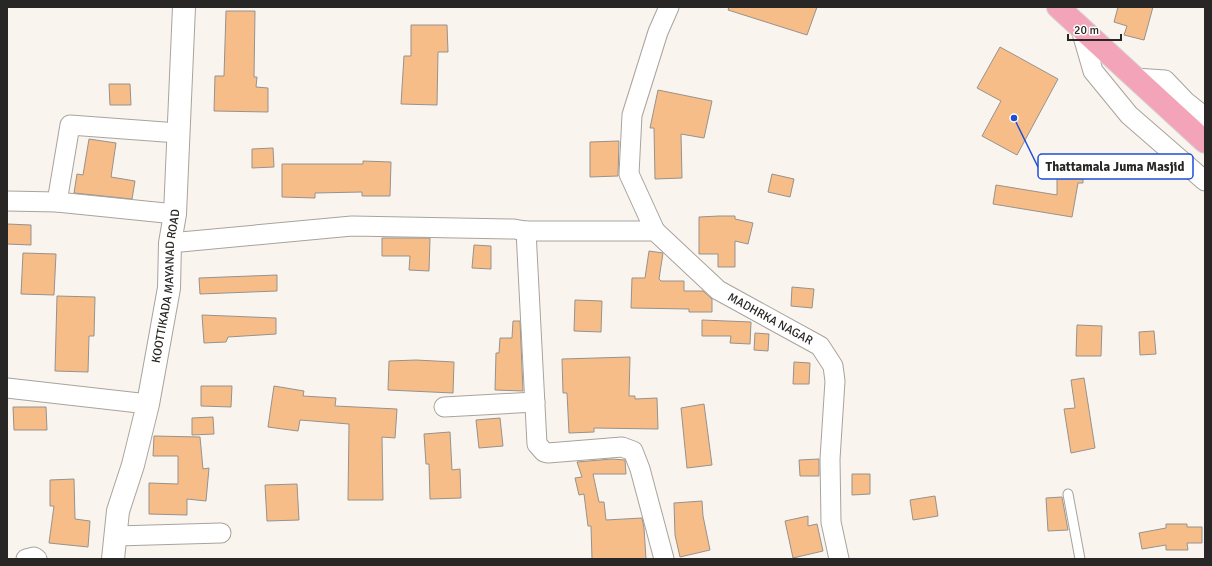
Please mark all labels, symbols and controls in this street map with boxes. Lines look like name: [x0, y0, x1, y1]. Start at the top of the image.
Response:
scale bar: [1068, 16, 1121, 42]
text: 20 m: [1074, 23, 1099, 38]
callout: Thattamala Juma Masjid: [1038, 154, 1193, 179]
text: Thattamala Juma Masjid: [1046, 159, 1184, 175]
street label: KOOTTIKADA MAYANAD ROAD: [149, 209, 183, 364]
street label: MADHRKA NAGAR: [725, 290, 815, 349]

